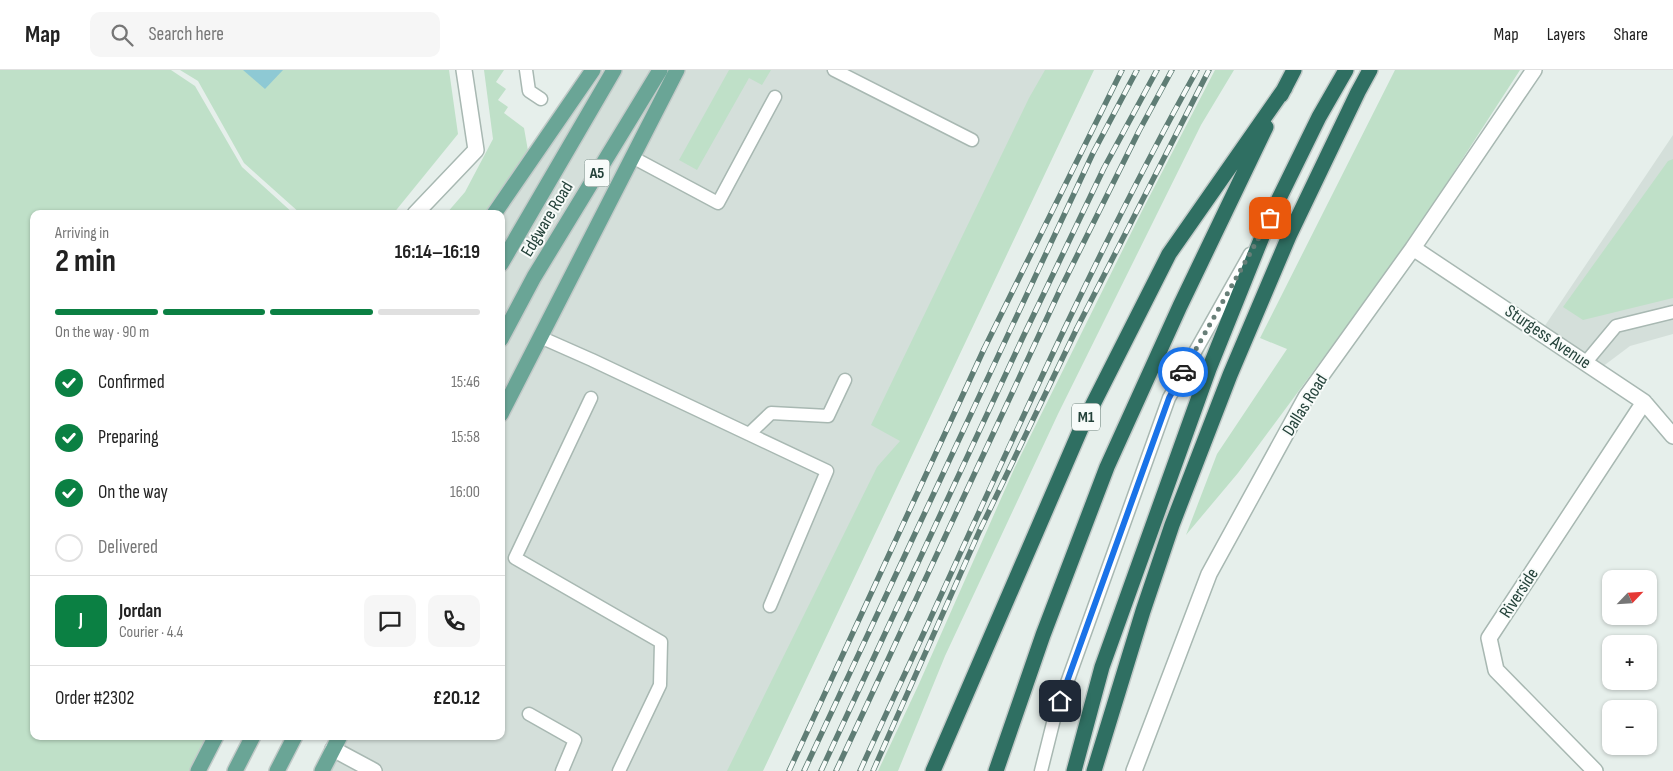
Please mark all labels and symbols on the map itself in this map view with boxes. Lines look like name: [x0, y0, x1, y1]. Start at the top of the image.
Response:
road number: A5: [584, 160, 610, 186]
street label: Edgware Road: [516, 178, 578, 260]
pin: [1249, 197, 1291, 239]
street label: Sturgess Avenue: [1501, 301, 1595, 373]
courier: [1158, 347, 1208, 397]
street label: Dallas Road: [1278, 370, 1332, 440]
road number: M1: [1072, 404, 1100, 431]
street label: Riverside: [1495, 564, 1543, 622]
north arrow: [1602, 570, 1658, 625]
pin: [1039, 680, 1081, 722]

